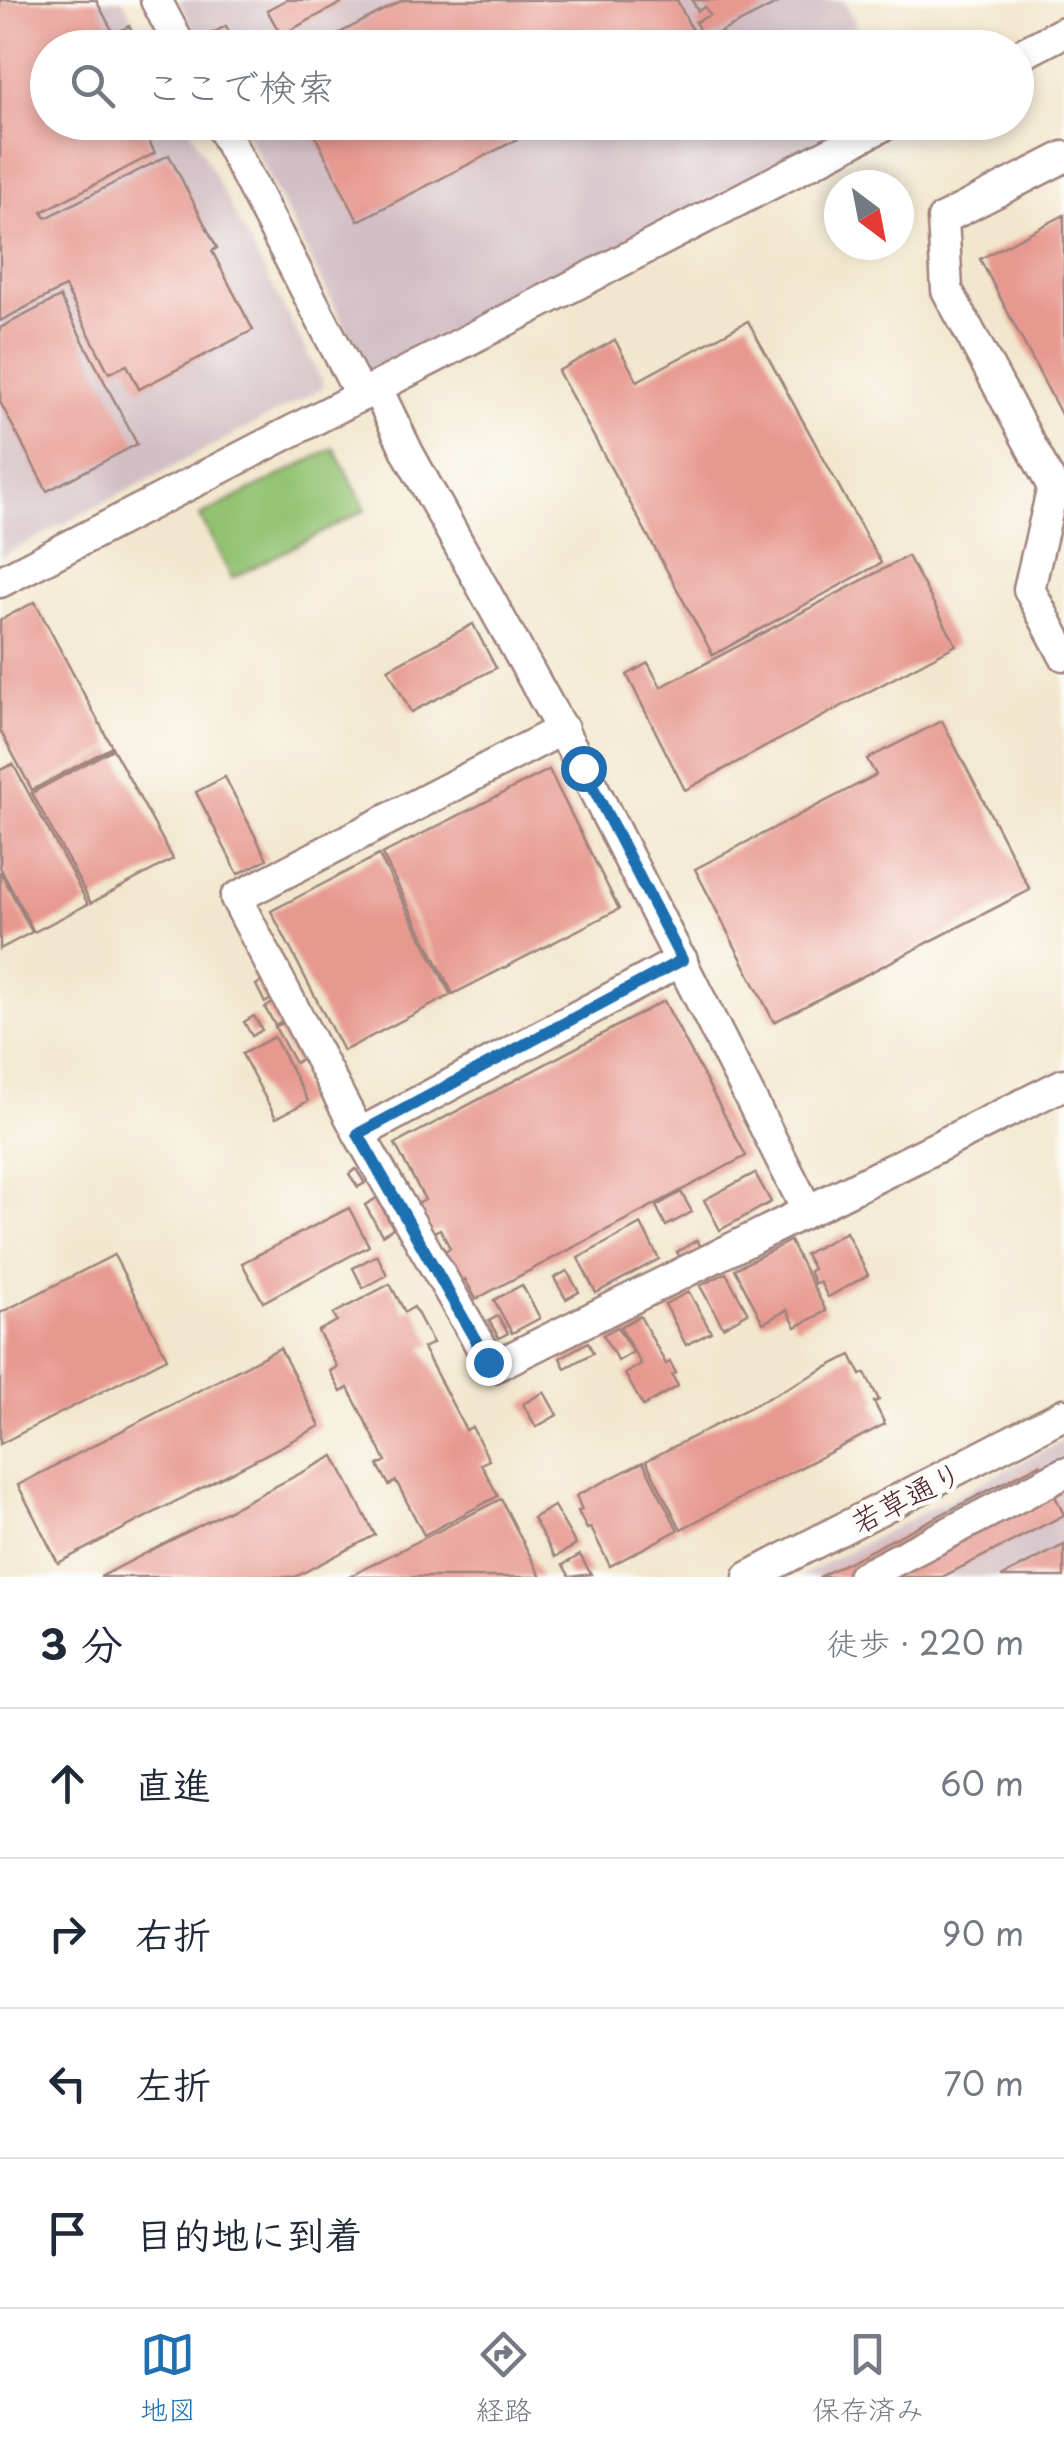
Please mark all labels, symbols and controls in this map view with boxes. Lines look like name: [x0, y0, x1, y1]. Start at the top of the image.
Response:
search box: [30, 30, 1034, 140]
text: ここで検索: [145, 57, 335, 114]
icon: search: [65, 58, 120, 113]
north arrow: [824, 170, 914, 260]
route start: [561, 746, 607, 792]
route end: [466, 1340, 512, 1386]
street label: 若草通り: [842, 1449, 970, 1543]
text: 3 分: [40, 1611, 123, 1674]
text: 徒歩 · 220 m: [826, 1618, 1024, 1666]
text: 直進: [135, 1755, 211, 1812]
icon: ahead: [40, 1756, 95, 1811]
text: 60 m: [940, 1759, 1024, 1807]
text: 右折: [135, 1905, 211, 1962]
icon: right: [40, 1906, 95, 1961]
text: 90 m: [942, 1909, 1024, 1957]
text: 左折: [135, 2055, 211, 2112]
icon: left: [40, 2056, 95, 2111]
text: 70 m: [944, 2059, 1024, 2107]
text: 目的地に到着: [135, 2205, 363, 2262]
icon: arrive: [40, 2206, 95, 2261]
tab: 地図: [140, 2327, 196, 2430]
tab: 経路: [476, 2327, 532, 2430]
tab: 保存済み: [812, 2327, 924, 2430]

